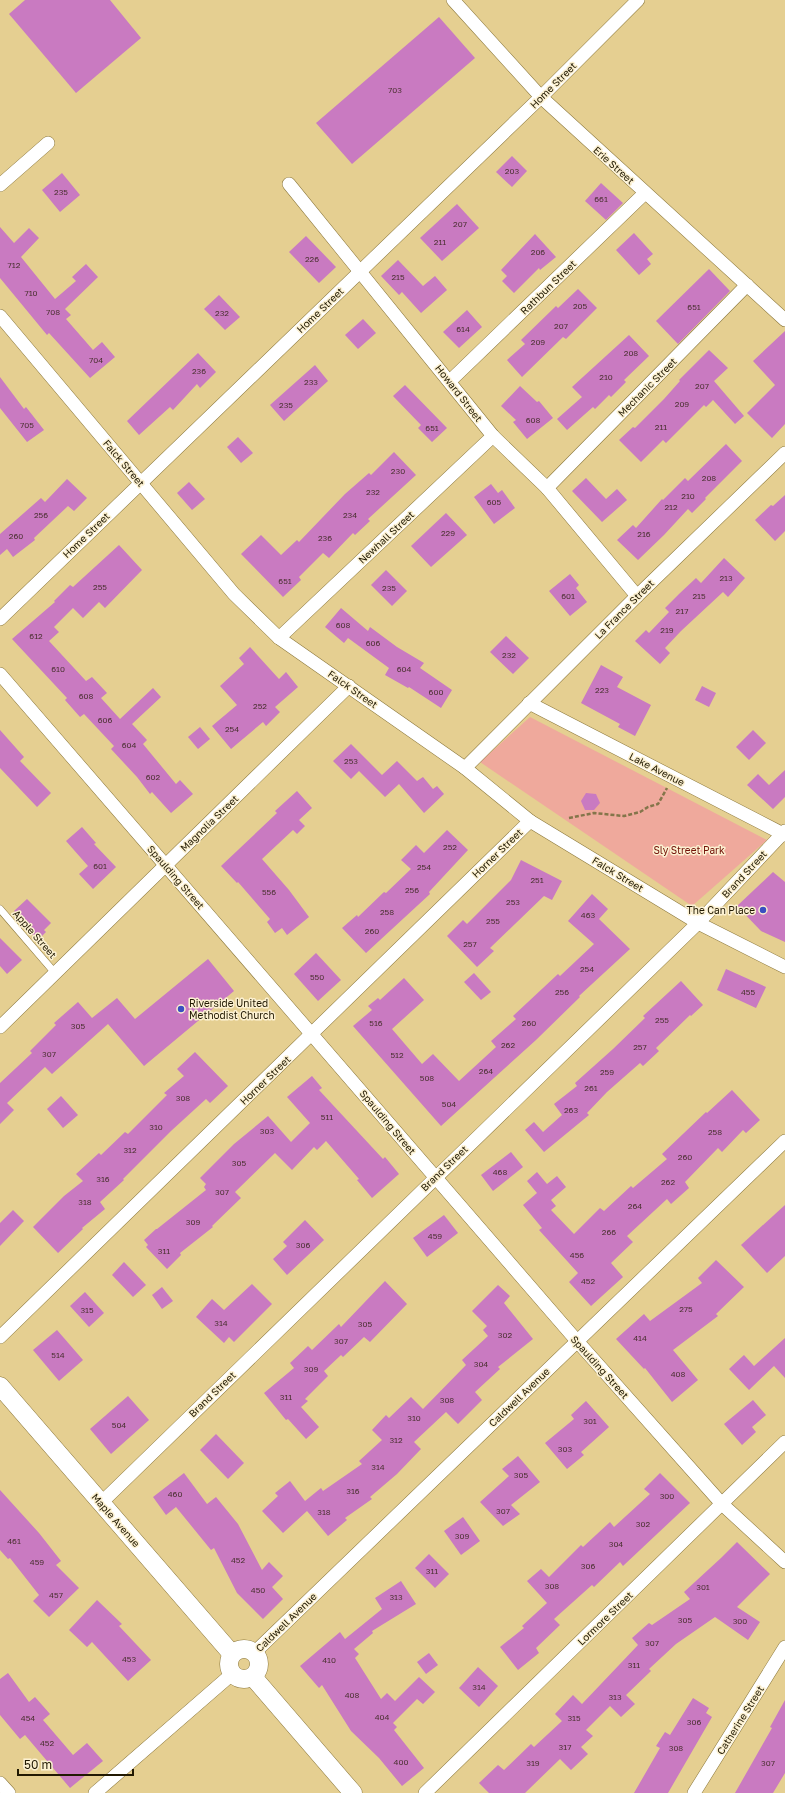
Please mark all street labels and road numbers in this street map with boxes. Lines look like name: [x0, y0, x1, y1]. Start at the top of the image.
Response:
street label: Home Street: [527, 59, 579, 111]
street label: Erie Street: [591, 144, 637, 186]
street label: Rathbun Street: [518, 257, 578, 317]
street label: Home Street: [294, 285, 346, 335]
street label: Mechanic Street: [615, 355, 679, 419]
street label: Howard Street: [433, 362, 485, 424]
street label: Falck Street: [101, 437, 147, 489]
street label: Newhall Street: [356, 508, 416, 566]
street label: Home Street: [60, 510, 112, 560]
street label: La France Street: [592, 577, 656, 641]
street label: Falck Street: [326, 668, 380, 710]
street label: Lake Avenue: [627, 750, 687, 788]
street label: Magnolia Street: [177, 792, 241, 854]
street label: Horner Street: [469, 826, 525, 880]
street label: Spaulding Street: [145, 843, 207, 911]
street label: Brand Street: [719, 848, 769, 900]
street label: Falck Street: [590, 854, 646, 894]
street label: Apple Street: [11, 907, 59, 961]
street label: Horner Street: [237, 1053, 293, 1107]
street label: Spaulding Street: [358, 1087, 418, 1157]
street label: Brand Street: [418, 1143, 470, 1193]
street label: Spaulding Street: [569, 1333, 631, 1401]
street label: Caldwell Avenue: [486, 1365, 552, 1429]
street label: Brand Street: [186, 1369, 238, 1419]
street label: Maple Avenue: [89, 1491, 143, 1549]
street label: Lormore Street: [575, 1589, 635, 1647]
street label: Caldwell Avenue: [253, 1590, 319, 1654]
street label: Catherine Street: [714, 1683, 766, 1757]

